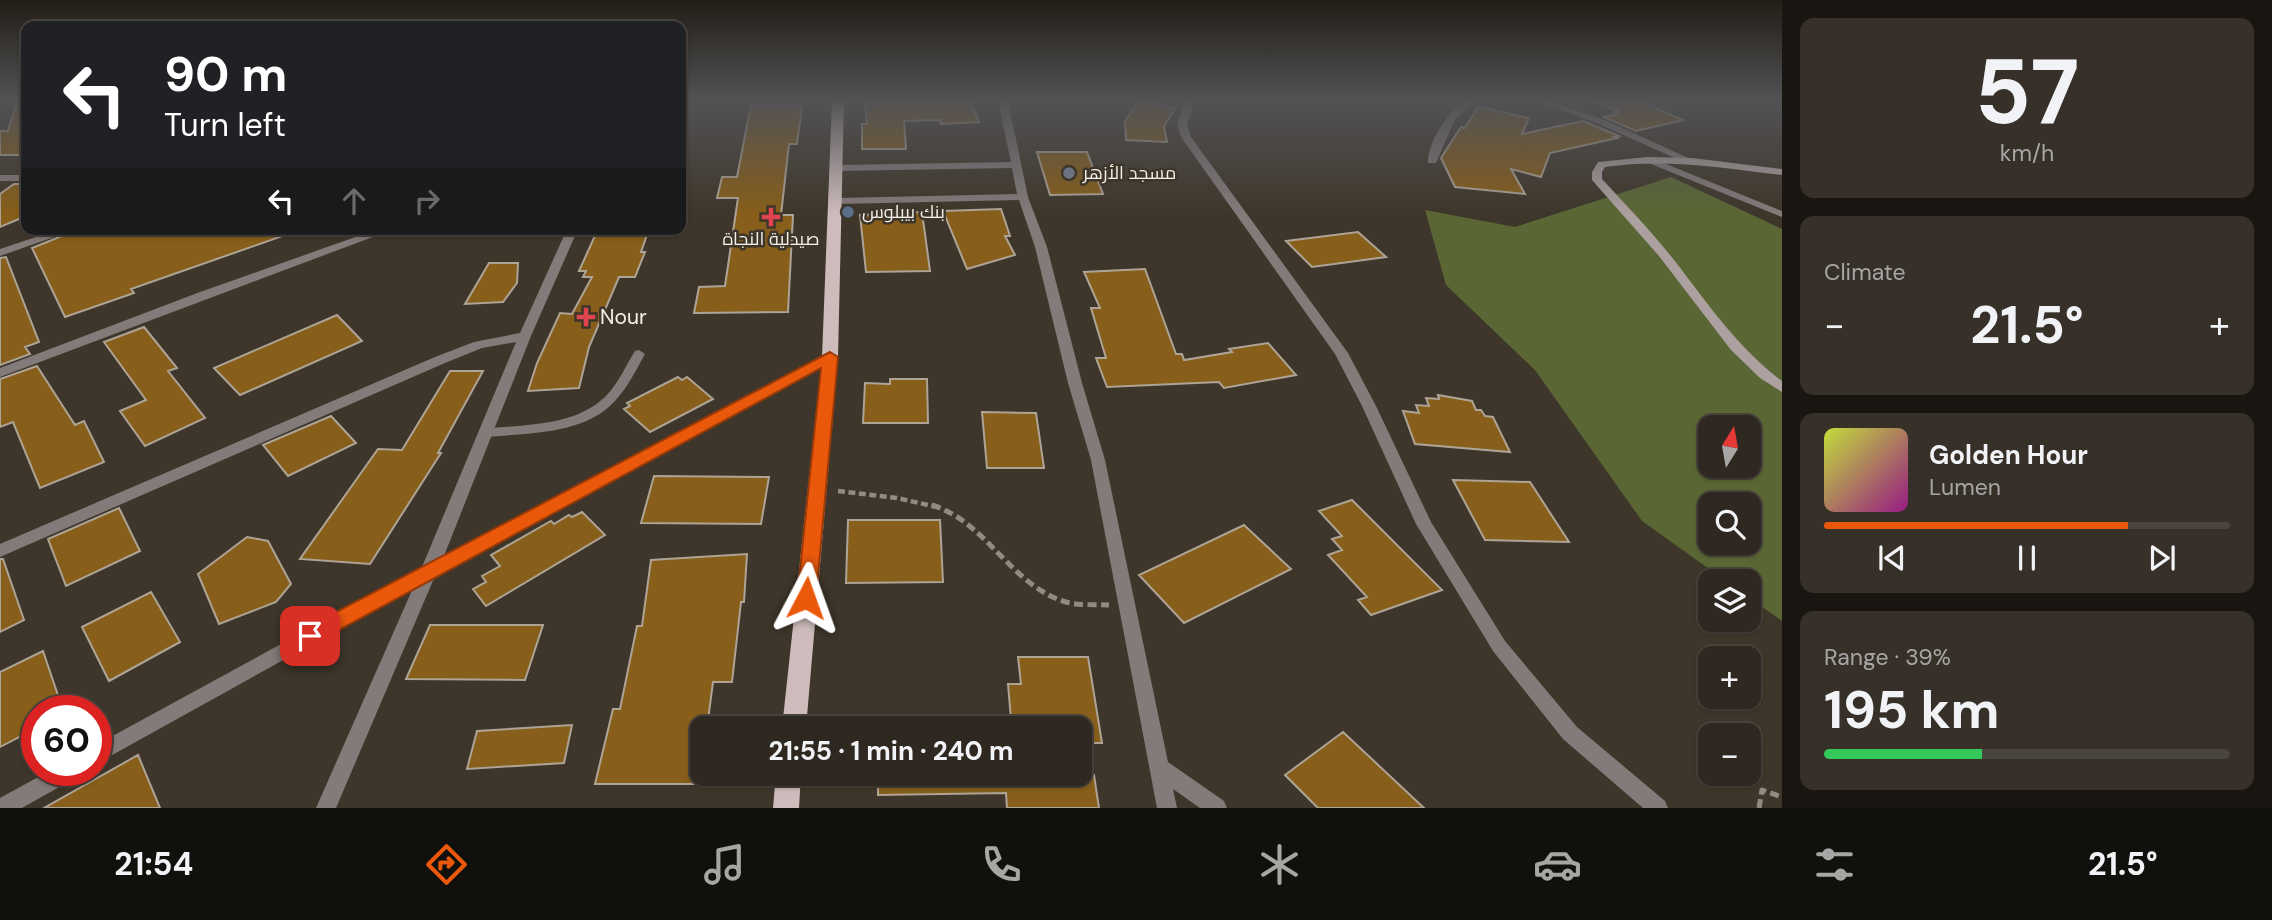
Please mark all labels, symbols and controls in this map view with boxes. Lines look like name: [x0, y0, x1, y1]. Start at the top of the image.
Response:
text: 57: [1975, 33, 2079, 151]
text: 90 m: [164, 42, 287, 106]
icon: left: [49, 49, 140, 140]
text: Turn left: [164, 104, 286, 146]
text: km/h: [2000, 138, 2054, 168]
place label: مسجد الأزهر: [1082, 161, 1176, 185]
marker: مسجد الأزهر: [1061, 165, 1077, 181]
icon: left: [262, 182, 300, 220]
icon: ahead: [335, 182, 373, 220]
icon: right: [408, 182, 446, 220]
place label: بنك بيبلوس: [862, 200, 945, 224]
marker: بنك بيبلوس: [840, 204, 856, 220]
marker: صيدلية النجاة: [763, 209, 779, 225]
place label: صيدلية النجاة: [723, 227, 819, 251]
text: Climate: [1824, 257, 1906, 287]
text: 21.5°: [1970, 291, 2084, 359]
text: −: [1824, 300, 1845, 350]
text: +: [2209, 300, 2230, 350]
place label: Nour: [600, 303, 647, 331]
marker: Nour: [578, 309, 594, 325]
north arrow: [1698, 415, 1760, 478]
map controls: [1698, 415, 1761, 786]
text: Golden Hour: [1929, 438, 2088, 472]
text: Lumen: [1929, 472, 2001, 502]
button: search: [1698, 492, 1761, 555]
icon: previous: [1873, 539, 1911, 577]
icon: pause: [2008, 539, 2046, 577]
icon: next: [2143, 539, 2181, 577]
position arrow: [769, 561, 843, 635]
button: layers: [1698, 569, 1761, 632]
pin: [280, 606, 340, 666]
icon: arrive: [291, 617, 329, 655]
text: Range · 39%: [1824, 642, 1951, 672]
button: +: [1698, 646, 1761, 709]
text: 195 km: [1824, 676, 2000, 744]
speed limit sign: 60: [21, 695, 112, 786]
button: −: [1698, 723, 1761, 786]
text: 21:55 · 1 min · 240 m: [769, 734, 1013, 768]
icon: directions: [422, 840, 471, 889]
icon: music: [700, 840, 749, 889]
icon: phone: [977, 840, 1026, 889]
icon: climate: [1255, 840, 1304, 889]
icon: car: [1533, 840, 1582, 889]
icon: filters: [1810, 840, 1859, 889]
text: 21:54: [114, 843, 193, 885]
text: 21.5°: [2088, 843, 2158, 885]

